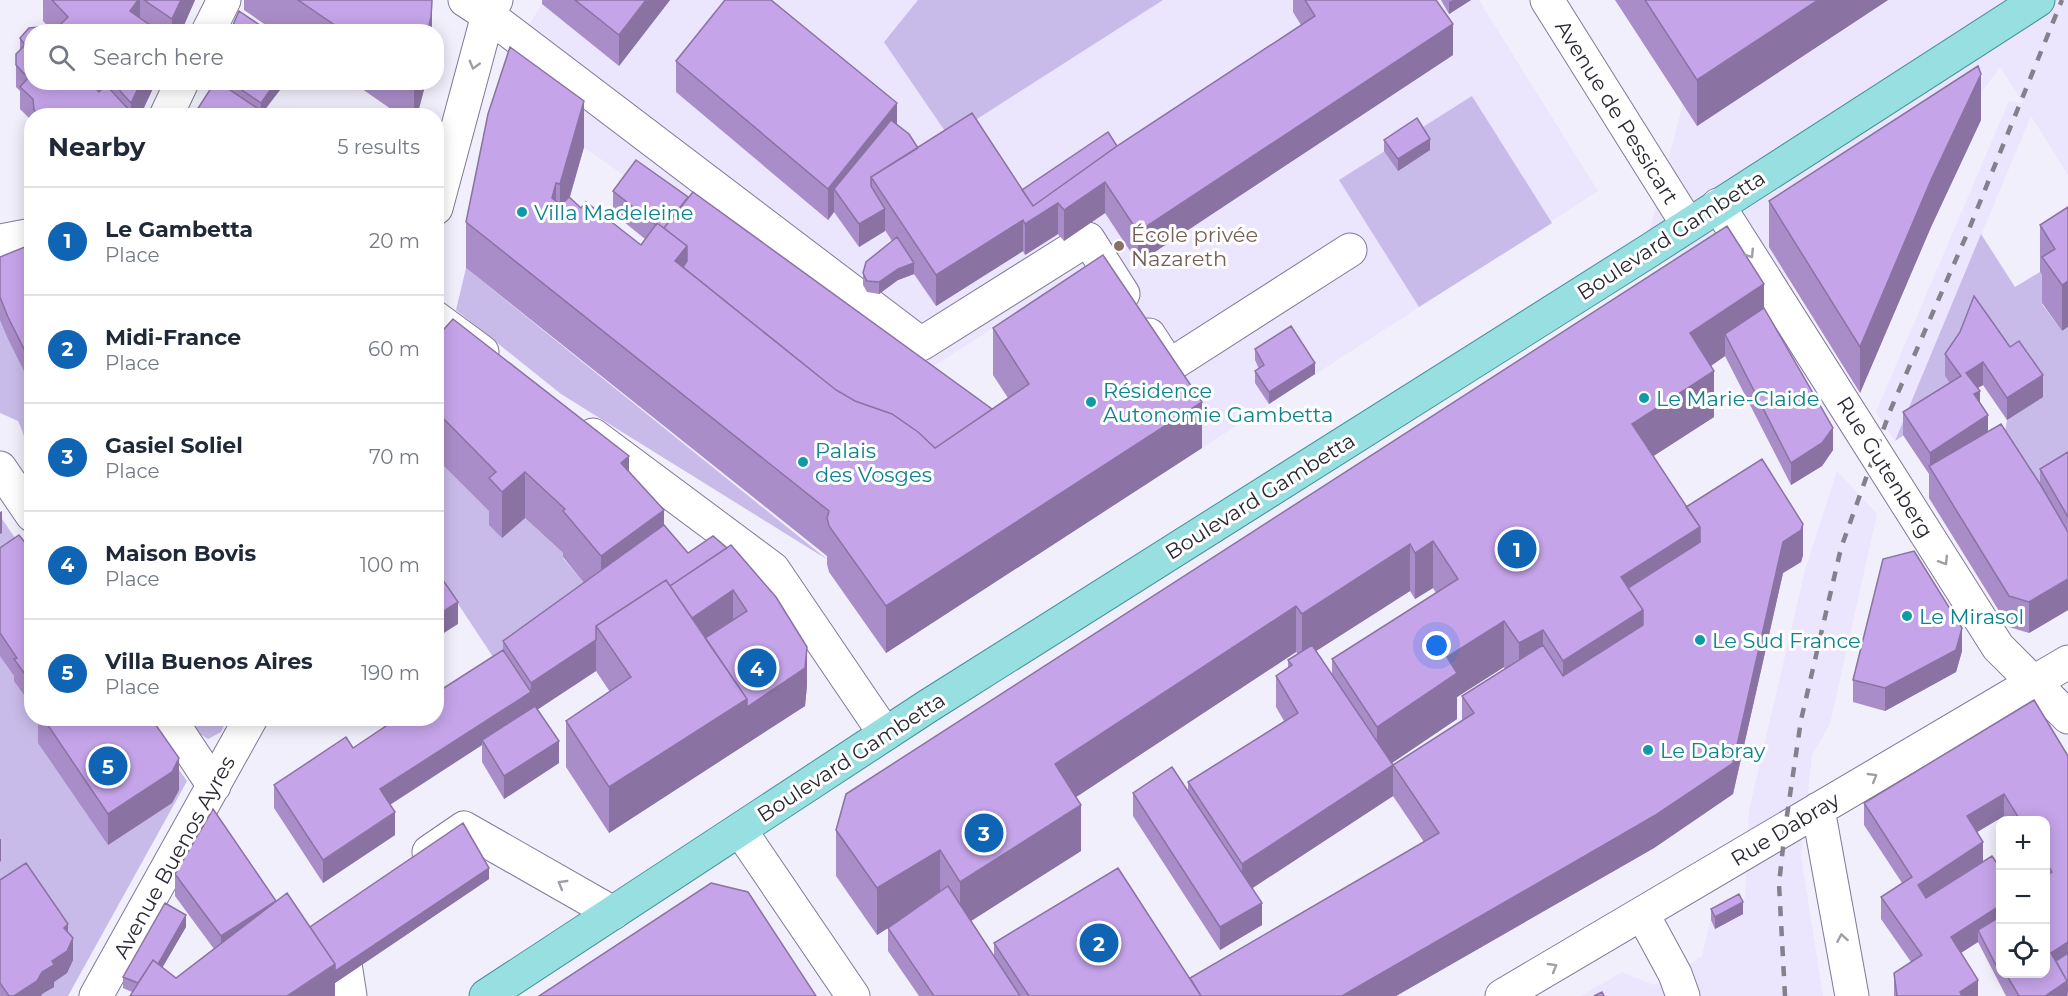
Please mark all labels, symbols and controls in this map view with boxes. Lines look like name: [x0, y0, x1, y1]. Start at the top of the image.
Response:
street label: Avenue de Pessicart: [1550, 15, 1684, 209]
search box: [24, 24, 444, 90]
icon: search: [45, 41, 78, 74]
text: Search here: [93, 44, 224, 71]
one-way arrow: [469, 60, 482, 70]
text: Nearby: [48, 131, 145, 163]
text: 5 results: [337, 135, 420, 159]
street label: Boulevard Gambetta: [1572, 165, 1770, 305]
place label: Villa Madeleine: [534, 200, 693, 225]
marker: Villa Madeleine: [515, 205, 529, 219]
text: Le Gambetta: [105, 216, 253, 243]
place label: École privée Nazareth: [1131, 222, 1258, 271]
text: 1: [64, 229, 71, 253]
text: 20 m: [369, 229, 420, 253]
marker: École privée Nazareth: [1112, 239, 1126, 253]
text: Place: [105, 243, 160, 267]
one-way arrow: [1743, 247, 1754, 258]
text: Midi-France: [105, 324, 241, 351]
text: 2: [62, 337, 73, 361]
text: 60 m: [368, 337, 420, 361]
text: Place: [105, 351, 160, 375]
place label: Résidence Autonomie Gambetta: [1103, 378, 1333, 427]
place label: Le Marie-Claide: [1656, 386, 1819, 411]
marker: Le Marie-Claide: [1637, 391, 1651, 405]
street label: Rue Gutenberg: [1831, 392, 1939, 542]
marker: Résidence Autonomie Gambetta: [1084, 395, 1098, 409]
street label: Boulevard Gambetta: [1160, 427, 1360, 565]
text: Gasiel Soliel: [105, 432, 243, 459]
place label: Palais des Vosges: [815, 438, 932, 487]
text: 3: [62, 445, 73, 469]
text: 70 m: [369, 445, 420, 469]
marker: Palais des Vosges: [796, 455, 810, 469]
text: Place: [105, 459, 160, 483]
pin: 1: [1498, 526, 1537, 572]
text: Maison Bovis: [105, 540, 256, 567]
text: 4: [61, 553, 74, 577]
text: 100 m: [360, 553, 420, 577]
one-way arrow: [1937, 554, 1948, 565]
text: Place: [105, 567, 160, 591]
place label: Le Mirasol: [1919, 604, 2024, 629]
marker: Le Mirasol: [1900, 609, 1914, 623]
place label: Le Sud France: [1712, 628, 1861, 653]
your location: [1422, 631, 1451, 660]
marker: Le Sud France: [1693, 633, 1707, 647]
pin: 4: [738, 646, 777, 690]
text: Villa Buenos Aires: [105, 648, 313, 675]
text: 5: [62, 661, 73, 685]
text: 190 m: [361, 661, 420, 685]
text: Place: [105, 675, 160, 699]
street label: Boulevard Gambetta: [752, 687, 950, 827]
place label: Le Dabray: [1660, 738, 1766, 763]
marker: Le Dabray: [1641, 743, 1655, 757]
pin: 5: [88, 744, 128, 789]
street label: Avenue Buenos Ayres: [108, 751, 240, 963]
one-way arrow: [1867, 772, 1877, 784]
street label: Rue Dabray: [1726, 786, 1844, 871]
pin: 3: [964, 810, 1004, 856]
map controls: [1996, 816, 2050, 978]
button: +: [1996, 816, 2050, 870]
button: −: [1996, 870, 2050, 924]
one-way arrow: [558, 880, 568, 891]
pin: 2: [1080, 920, 1118, 966]
button: locate: [1996, 924, 2050, 978]
one-way arrow: [1836, 934, 1849, 944]
one-way arrow: [1546, 963, 1557, 974]

